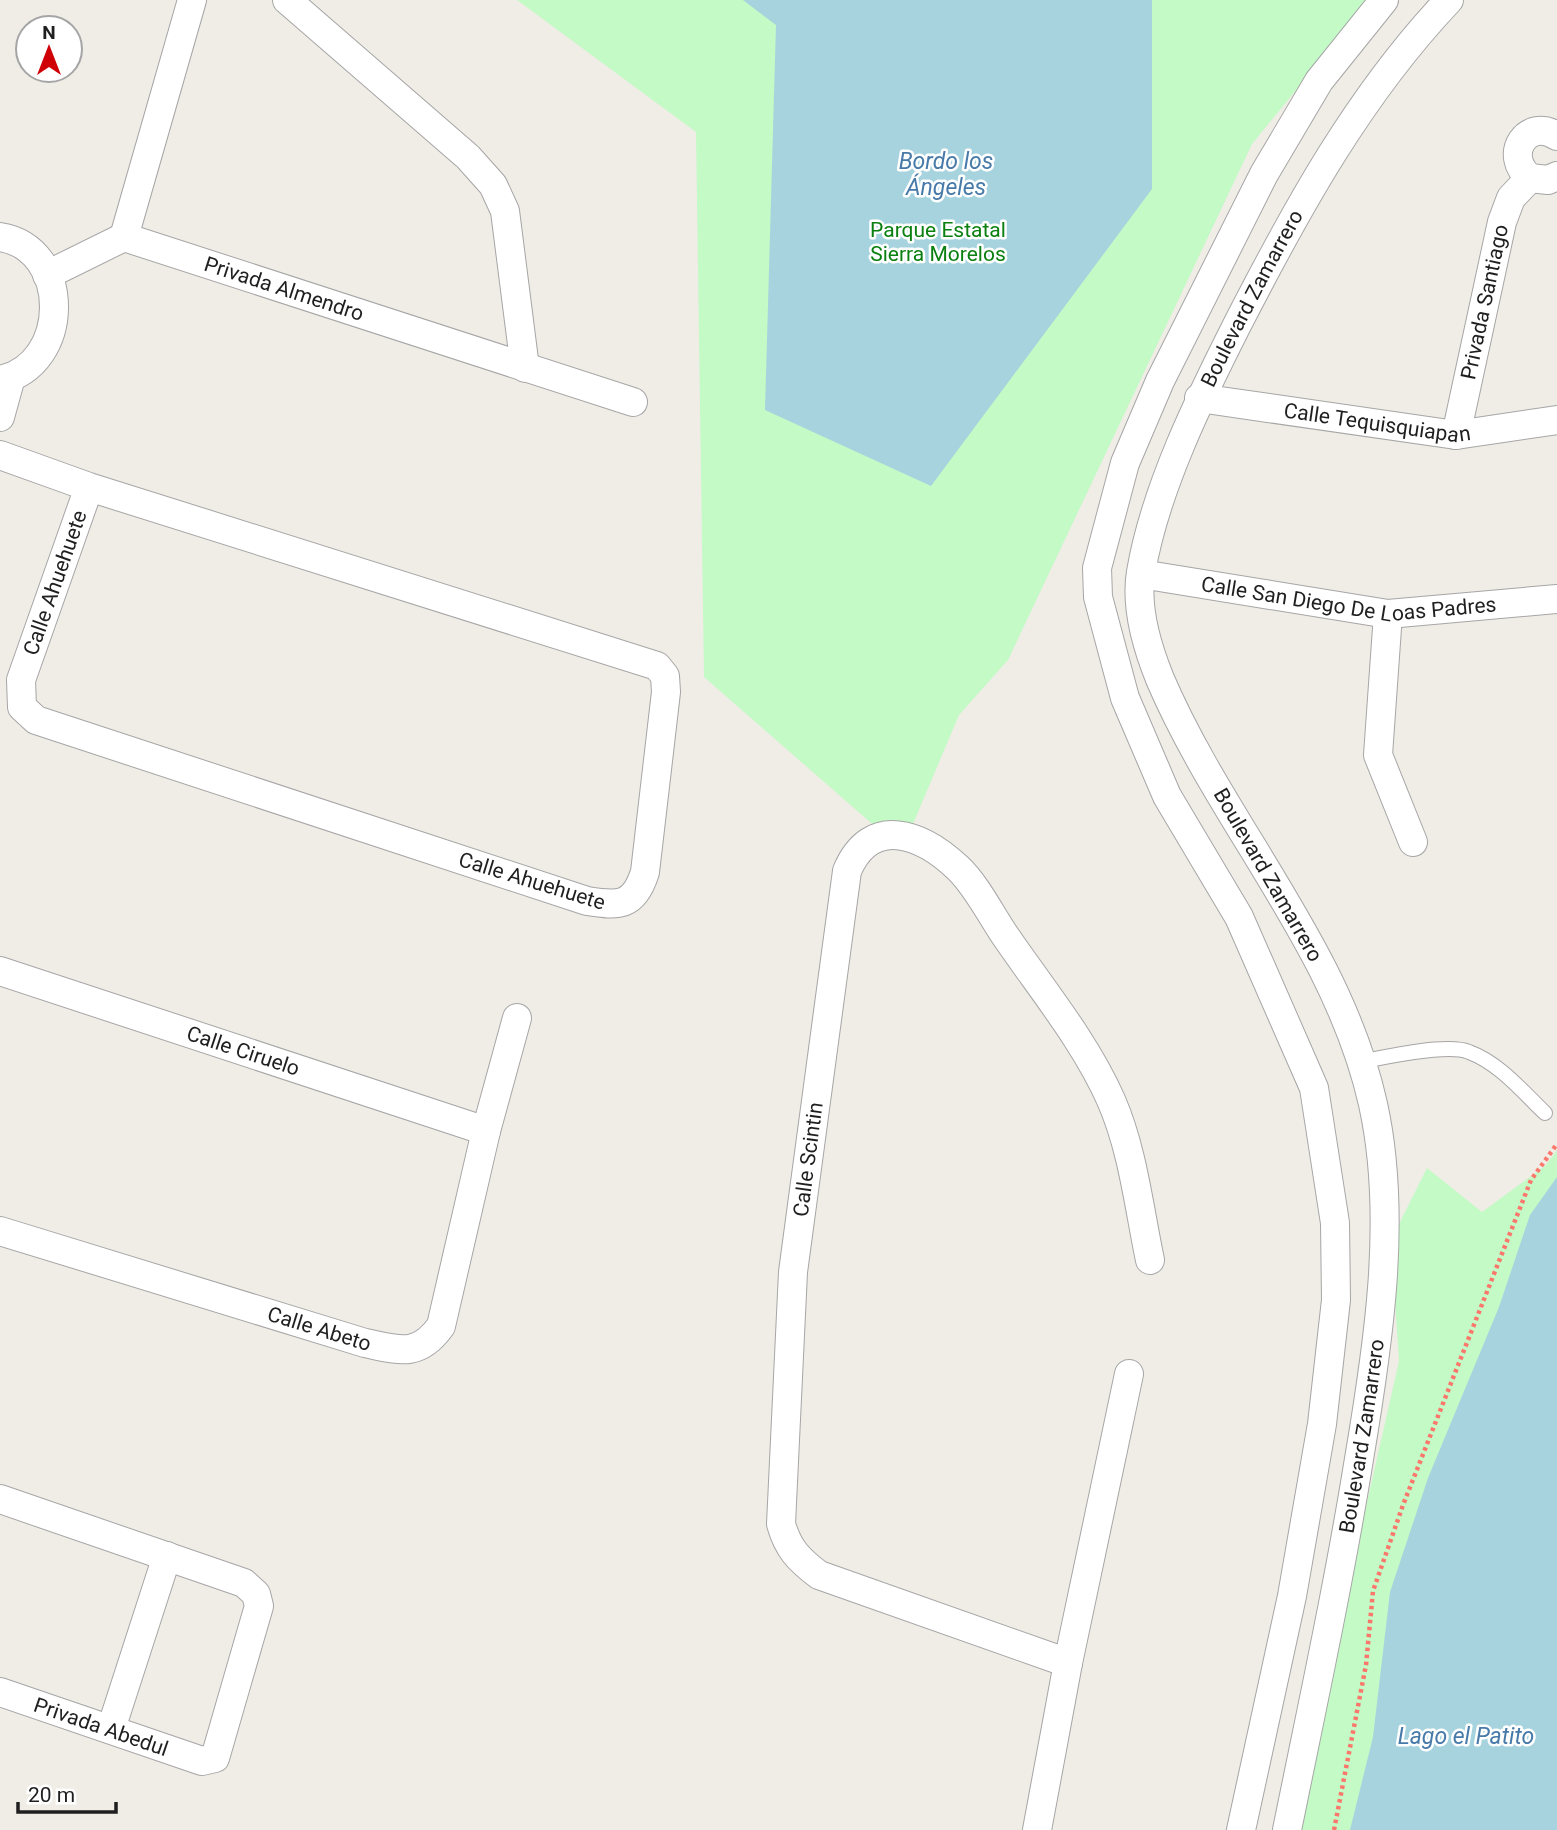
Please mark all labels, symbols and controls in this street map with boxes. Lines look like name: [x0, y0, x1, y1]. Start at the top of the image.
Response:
north arrow: [14, 14, 84, 84]
text: N: [42, 21, 56, 44]
water label: Bordo los Ángeles: [899, 148, 993, 201]
street label: Boulevard Zamarrero: [1196, 206, 1308, 391]
park label: Parque Estatal Sierra Morelos: [870, 218, 1006, 266]
street label: Privada Santiago: [1456, 222, 1513, 382]
street label: Privada Almendro: [201, 252, 367, 326]
street label: Calle Tequisquiapan: [1282, 398, 1472, 447]
street label: Calle Ahuehuete: [19, 507, 92, 659]
street label: Calle San Diego De Loas Padres: [1199, 572, 1497, 626]
street label: Boulevard Zamarrero: [1209, 784, 1327, 966]
street label: Calle Ahuehuete: [456, 847, 608, 915]
street label: Calle Ciruelo: [184, 1021, 303, 1081]
street label: Calle Scintin: [789, 1101, 828, 1218]
street label: Calle Abeto: [265, 1302, 374, 1356]
street label: Boulevard Zamarrero: [1335, 1338, 1389, 1535]
street label: Privada Abedul: [31, 1693, 171, 1761]
water label: Lago el Patito: [1398, 1723, 1534, 1750]
scale bar: [18, 1770, 116, 1814]
text: 20 m: [28, 1783, 75, 1807]

